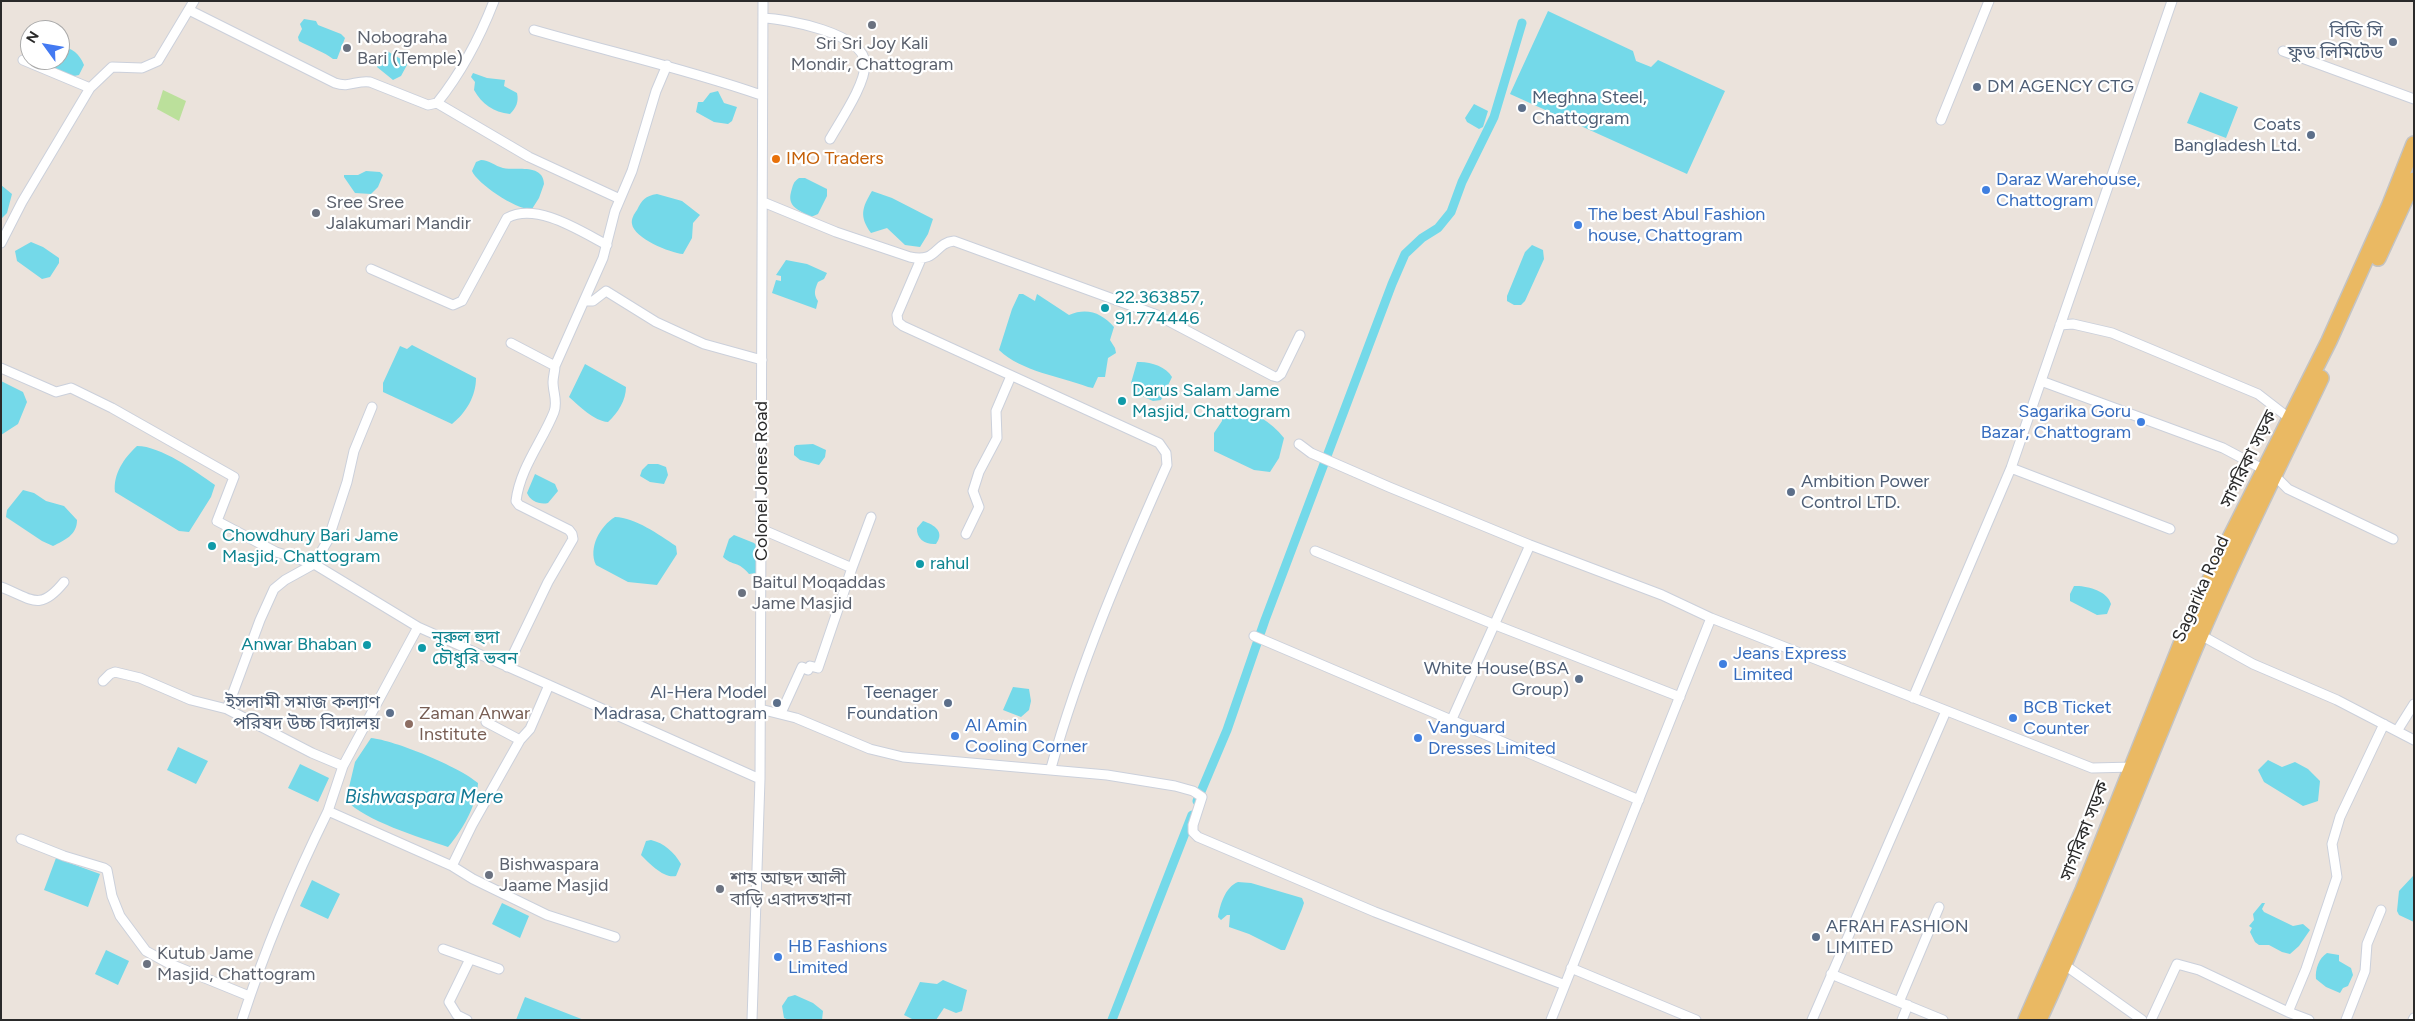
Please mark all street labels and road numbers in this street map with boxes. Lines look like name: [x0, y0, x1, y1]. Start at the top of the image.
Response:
street label: Colonel Jones Road: [751, 401, 773, 561]
street label: সাগরিকা সড়ক: [2216, 407, 2282, 511]
street label: Sagarika Road: [2168, 533, 2234, 645]
street label: সাগরিকা সড়ক: [2056, 778, 2114, 884]

